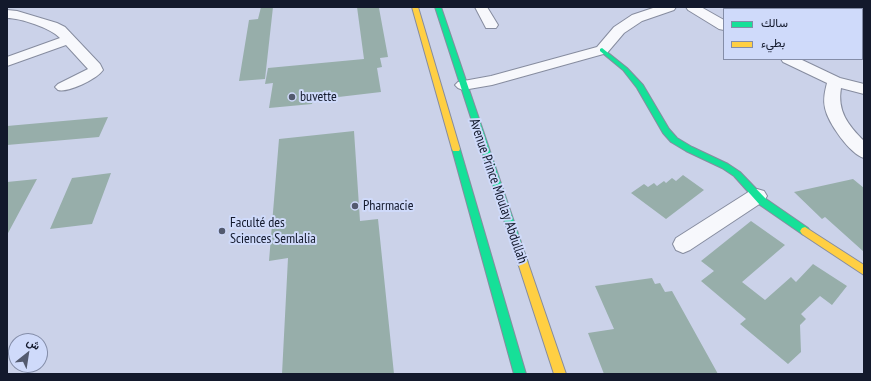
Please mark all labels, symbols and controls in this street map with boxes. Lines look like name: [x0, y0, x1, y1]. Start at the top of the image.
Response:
legend: [723, 8, 863, 60]
text: سالك: [761, 15, 788, 30]
text: بطيء: [761, 35, 785, 50]
place label: buvette: [300, 89, 337, 105]
marker: buvette: [287, 92, 297, 102]
street label: Avenue Prince Moulay Abdullah: [465, 116, 531, 266]
place label: Pharmacie: [363, 198, 413, 214]
marker: Pharmacie: [350, 201, 360, 211]
place label: Faculté des Sciences Semlalia: [230, 215, 316, 248]
marker: Faculté des Sciences Semlalia: [217, 226, 227, 236]
north arrow: [8, 333, 48, 373]
text: ش: [24, 334, 43, 353]

